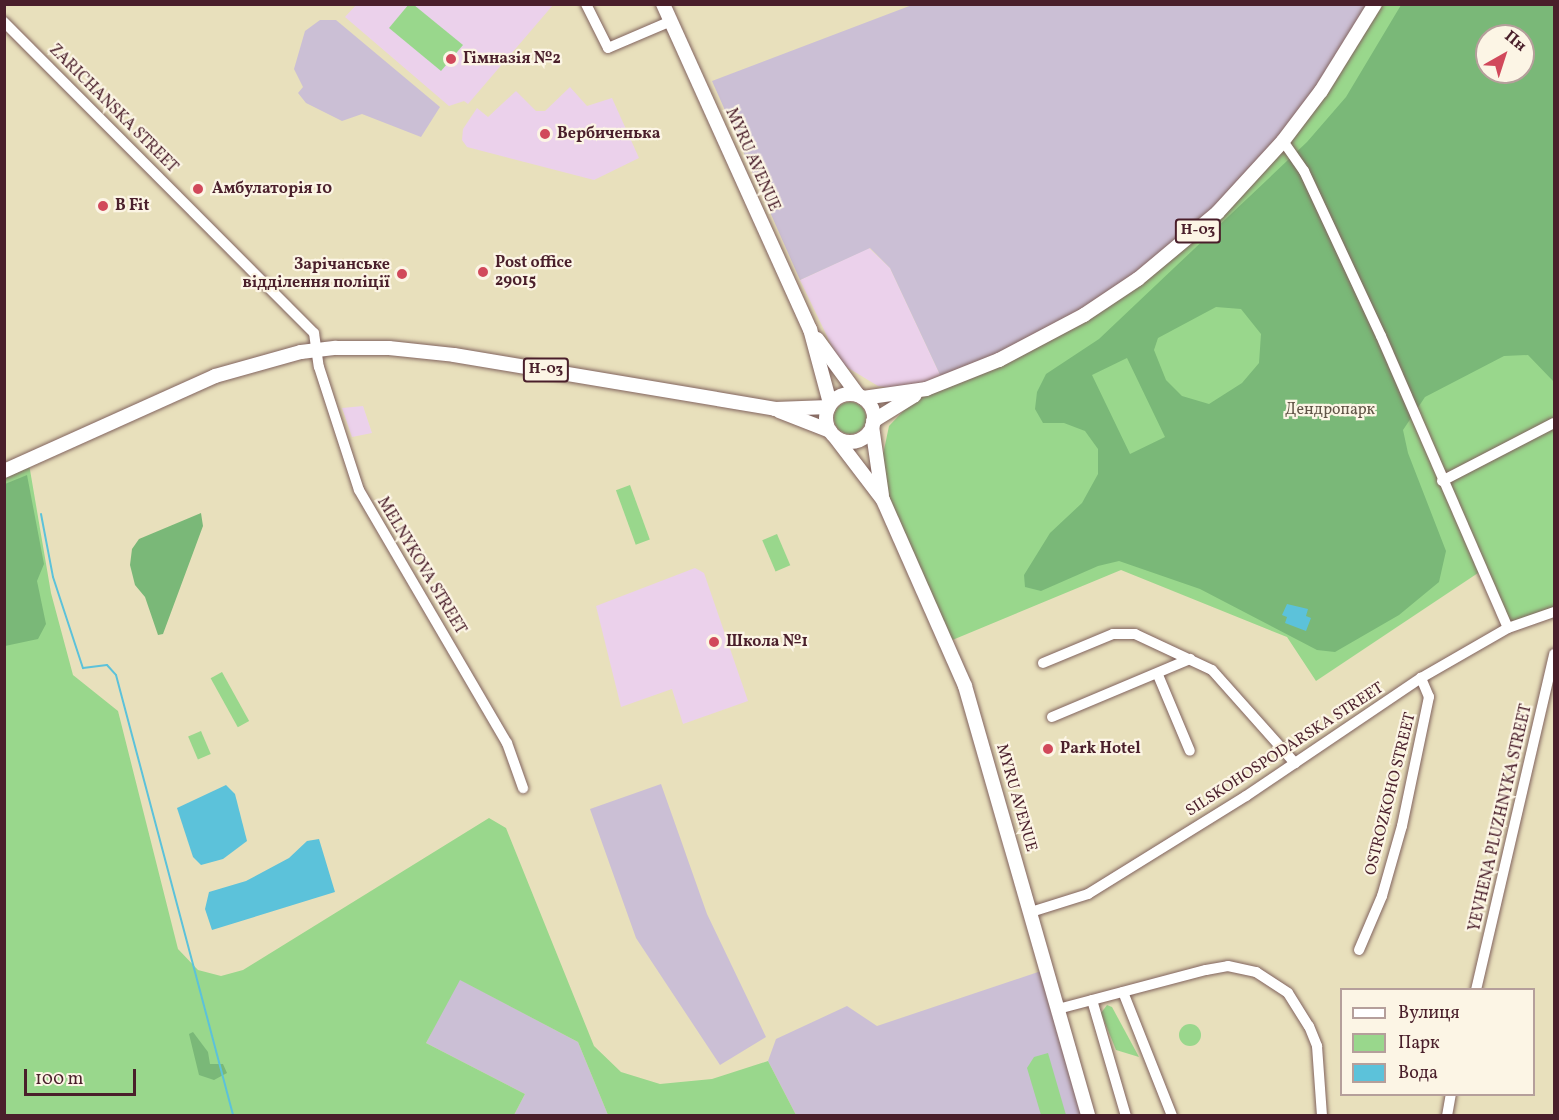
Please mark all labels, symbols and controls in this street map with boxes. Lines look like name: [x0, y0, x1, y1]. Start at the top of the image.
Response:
north arrow: [1475, 24, 1535, 84]
text: Пн: [1499, 26, 1531, 57]
street label: ZARICHANSKA STREET: [45, 41, 181, 177]
place label: Гімназія №2: [463, 49, 561, 69]
marker: Гімназія №2: [444, 52, 458, 66]
street label: MYRU AVENUE: [721, 105, 783, 215]
place label: Вербиченька: [557, 124, 660, 144]
marker: Вербиченька: [538, 127, 552, 141]
place label: Амбулаторія 10: [212, 179, 332, 199]
marker: Амбулаторія 10: [189, 180, 207, 198]
place label: B Fit: [115, 196, 149, 216]
marker: B Fit: [96, 199, 110, 213]
road number: Н-03: [1174, 219, 1222, 243]
place label: Post office 29015: [495, 253, 572, 291]
place label: Зарічанське відділення поліції: [243, 255, 390, 293]
marker: Post office 29015: [476, 265, 490, 279]
marker: Зарічанське відділення поліції: [395, 267, 409, 281]
road number: Н-03: [522, 358, 570, 382]
park label: Дендропарк: [1285, 400, 1375, 420]
street label: MELNYKOVA STREET: [372, 494, 470, 638]
place label: Школа №1: [726, 632, 808, 652]
marker: Школа №1: [707, 635, 721, 649]
street label: SILSKOHOSPODARSKA STREET: [1182, 679, 1388, 821]
street label: YEVHENA PLUZHNYKA STREET: [1465, 702, 1537, 934]
street label: OSTROZKOHO STREET: [1361, 711, 1421, 877]
place label: Park Hotel: [1060, 739, 1141, 759]
street label: MYRU AVENUE: [991, 742, 1041, 854]
marker: Park Hotel: [1041, 742, 1055, 756]
legend: [1340, 988, 1535, 1096]
text: Вулиця: [1398, 1001, 1460, 1026]
text: Парк: [1398, 1031, 1440, 1056]
scale bar: [27, 1057, 140, 1095]
text: Вода: [1398, 1061, 1438, 1086]
text: 100 m: [35, 1067, 84, 1092]

